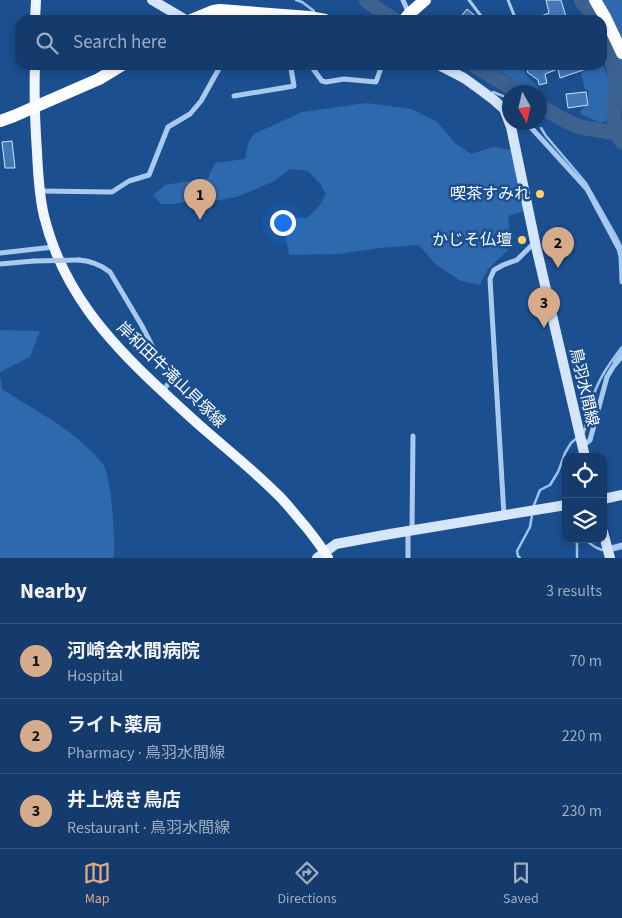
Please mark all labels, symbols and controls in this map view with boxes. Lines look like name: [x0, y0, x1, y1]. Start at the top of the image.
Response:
search box: [15, 15, 607, 70]
icon: search: [33, 29, 61, 57]
text: Search here: [73, 29, 167, 56]
north arrow: [502, 85, 547, 130]
pin: 1: [184, 179, 216, 220]
place label: 喫茶すみれ: [450, 183, 530, 205]
marker: 喫茶すみれ: [534, 188, 546, 200]
your location: [270, 210, 296, 236]
pin: 2: [542, 227, 574, 268]
place label: かじそ仏壇: [432, 229, 512, 251]
marker: かじそ仏壇: [516, 234, 528, 246]
pin: 3: [528, 287, 560, 328]
street label: 岸和田牛滝山貝塚線: [112, 317, 230, 433]
street label: 鳥羽水間線: [564, 346, 604, 428]
map controls: [562, 453, 607, 543]
button: locate: [562, 453, 607, 498]
button: layers: [562, 498, 607, 543]
text: Nearby: [20, 576, 87, 606]
text: 3 results: [546, 580, 602, 602]
text: 河崎会水間病院: [67, 638, 200, 665]
text: 1: [32, 650, 40, 672]
text: 70 m: [570, 650, 602, 672]
text: Hospital: [67, 665, 123, 687]
text: ライト薬局: [67, 712, 162, 739]
text: 2: [32, 725, 40, 747]
text: 220 m: [562, 725, 602, 747]
text: Pharmacy · 鳥羽水間線: [67, 742, 225, 764]
text: 井上焼き鳥店: [67, 787, 181, 814]
text: 3: [32, 800, 40, 822]
text: 230 m: [562, 800, 602, 822]
text: Restaurant · 鳥羽水間線: [67, 817, 230, 839]
tab: Map: [83, 859, 111, 909]
tab: Directions: [277, 859, 337, 909]
tab: Saved: [503, 859, 539, 909]

